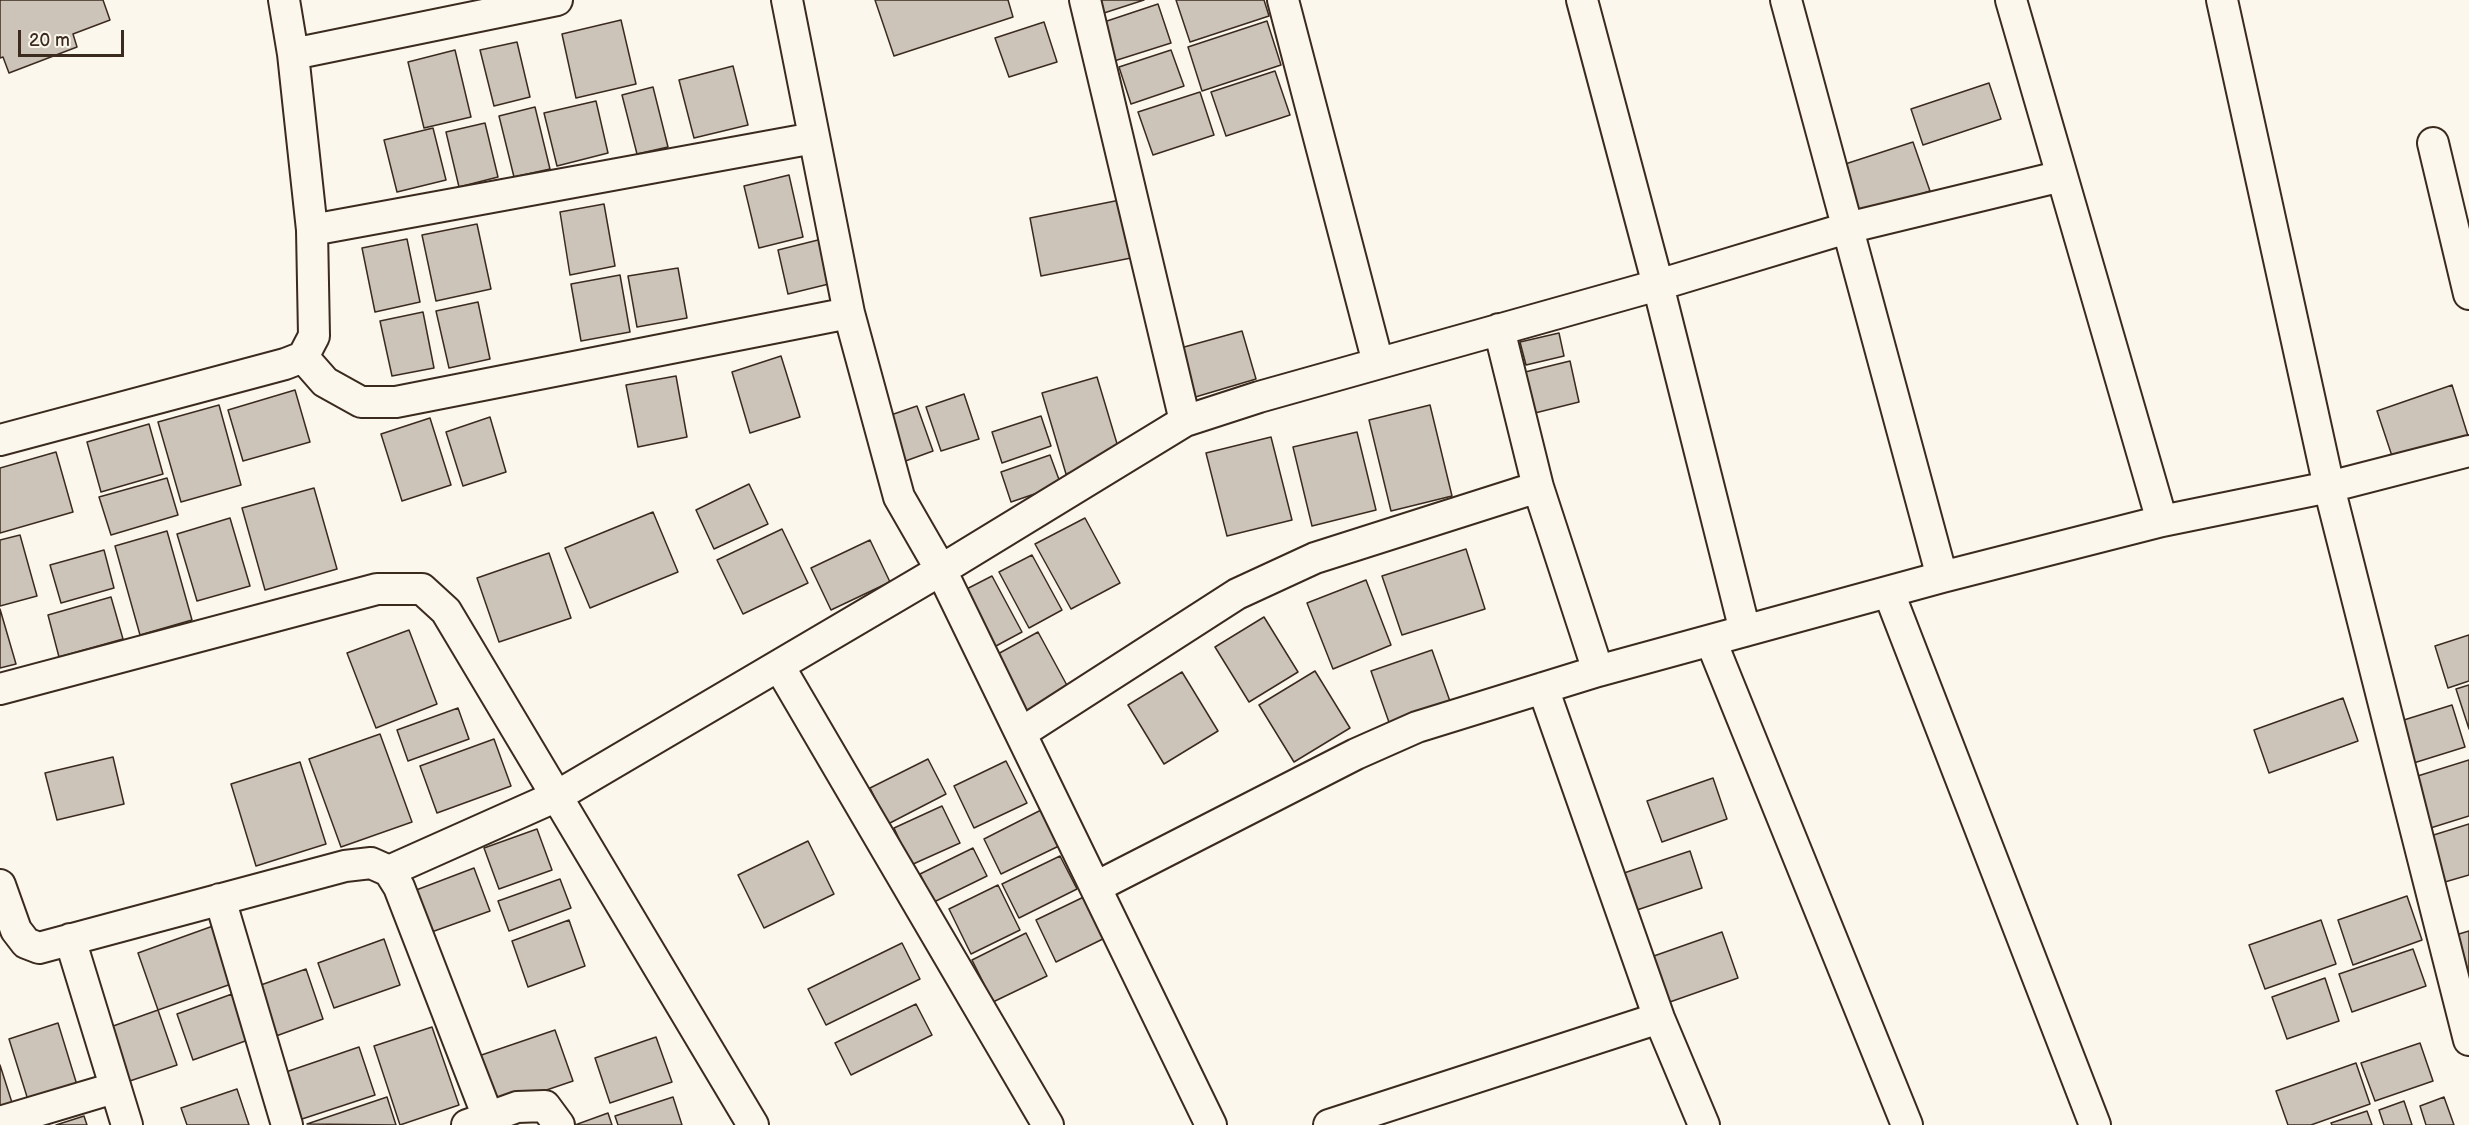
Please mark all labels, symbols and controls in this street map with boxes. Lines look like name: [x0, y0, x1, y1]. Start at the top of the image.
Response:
scale bar: [21, 18, 128, 56]
text: 20 m: [29, 30, 70, 51]

